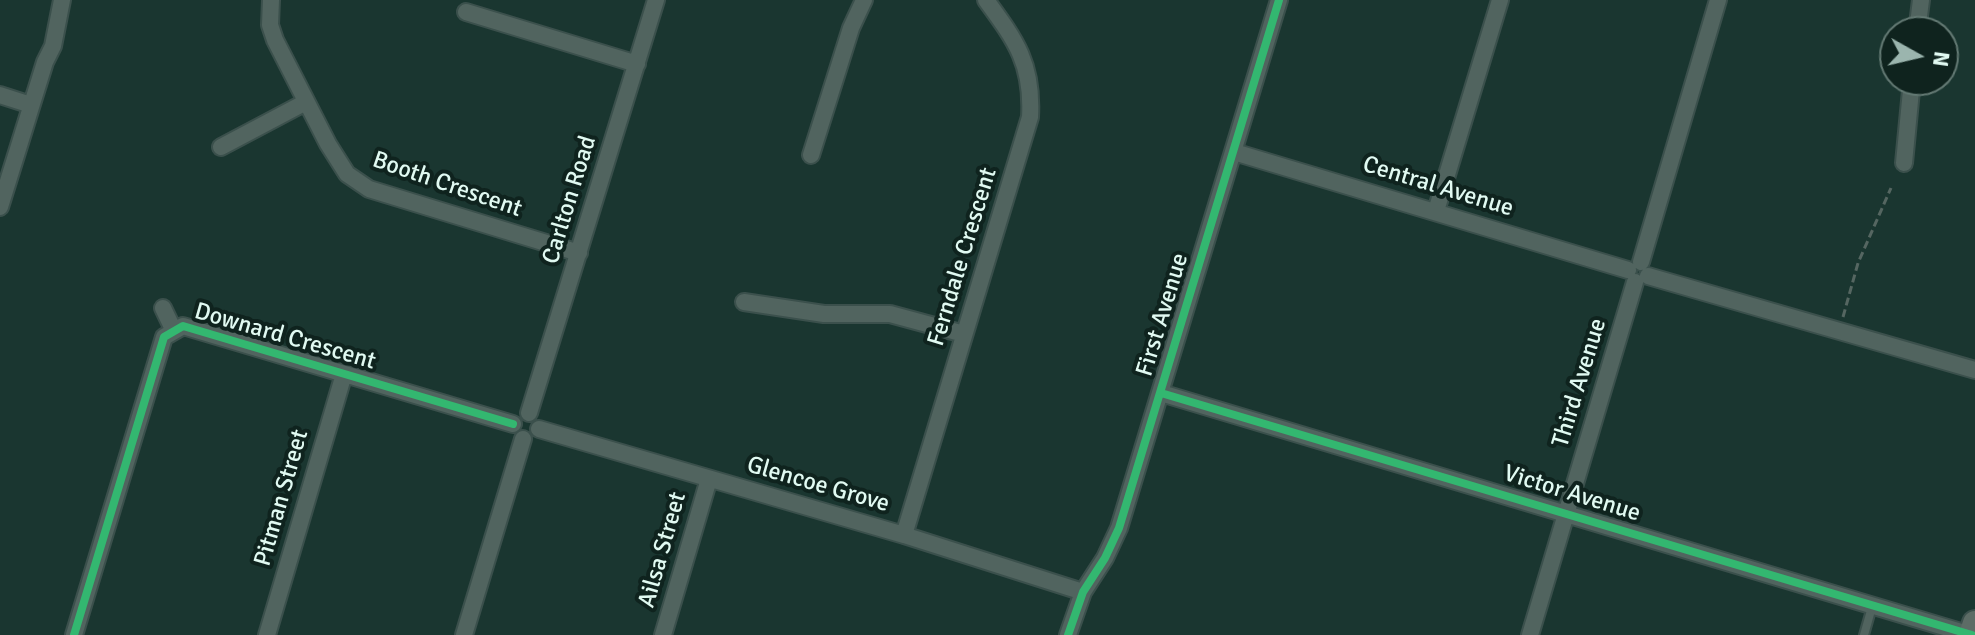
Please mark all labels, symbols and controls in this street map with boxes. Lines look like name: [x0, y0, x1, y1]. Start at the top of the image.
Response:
north arrow: [1879, 16, 1959, 96]
text: N: [1927, 50, 1956, 69]
street label: Carlton Road: [537, 132, 603, 268]
street label: Booth Crescent: [369, 146, 525, 224]
street label: Central Avenue: [1359, 150, 1517, 224]
street label: Ferndale Crescent: [922, 164, 1004, 350]
street label: First Avenue: [1131, 250, 1195, 380]
street label: Downard Crescent: [191, 297, 379, 377]
street label: Third Avenue: [1547, 315, 1613, 451]
street label: Pitman Street: [249, 426, 315, 570]
street label: Glencoe Grove: [743, 451, 893, 519]
street label: Victor Avenue: [1500, 460, 1644, 528]
street label: Ailsa Street: [633, 489, 693, 611]

